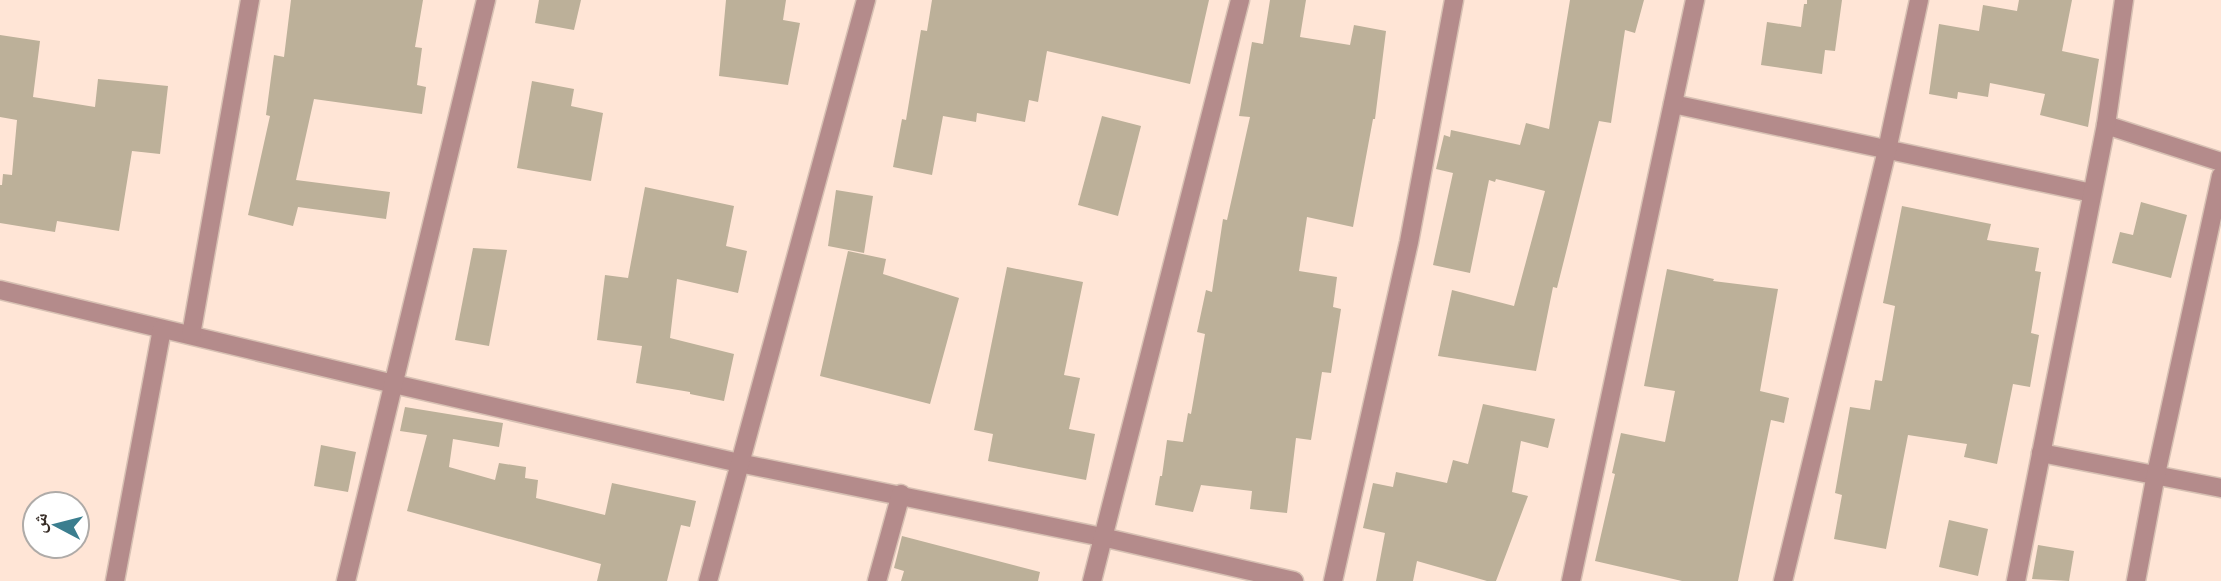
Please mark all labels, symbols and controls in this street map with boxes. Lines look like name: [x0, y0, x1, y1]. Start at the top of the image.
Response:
north arrow: [21, 490, 91, 560]
text: ش: [25, 511, 53, 535]

